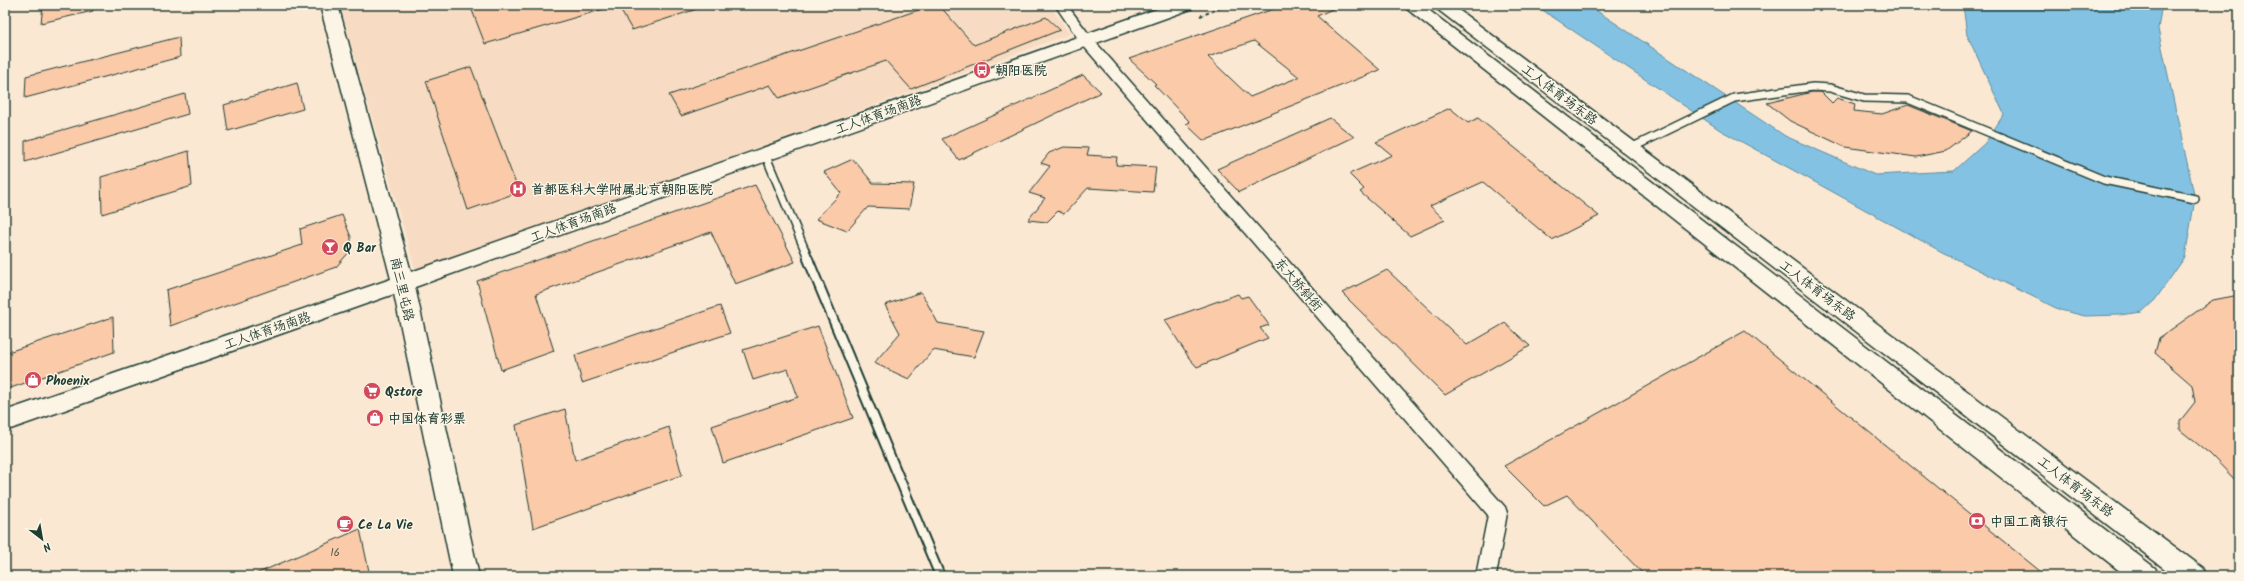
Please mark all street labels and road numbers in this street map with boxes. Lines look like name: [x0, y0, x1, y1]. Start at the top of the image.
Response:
street label: 工人体育场东路: [1516, 59, 1602, 131]
street label: 工人体育场南路: [832, 90, 925, 141]
street label: 工人体育场南路: [527, 198, 620, 249]
street label: 东大桥斜街: [1269, 254, 1327, 316]
street label: 南三里屯路: [384, 255, 419, 323]
street label: 工人体育场东路: [1774, 255, 1860, 327]
street label: 工人体育场南路: [221, 307, 314, 356]
street label: 工人体育场东路: [2032, 451, 2118, 523]

